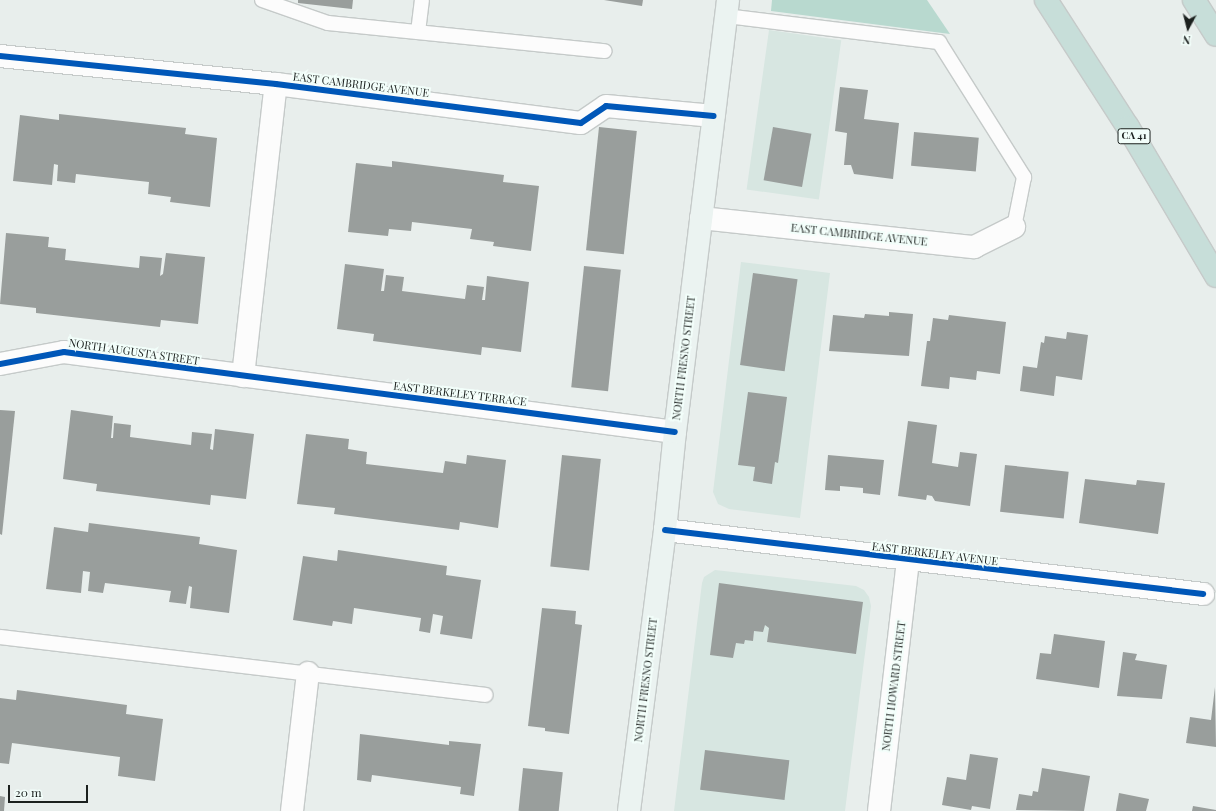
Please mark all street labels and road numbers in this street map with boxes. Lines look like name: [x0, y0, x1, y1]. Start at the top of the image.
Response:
street label: EAST CAMBRIDGE AVENUE: [292, 70, 430, 100]
road number: CA 41: [1117, 128, 1151, 144]
street label: EAST CAMBRIDGE AVENUE: [790, 221, 928, 249]
street label: NORTH FRESNO STREET: [670, 295, 698, 421]
street label: NORTH AUGUSTA STREET: [68, 336, 200, 368]
street label: EAST BERKELEY TERRACE: [392, 379, 528, 409]
street label: EAST BERKELEY AVENUE: [871, 540, 999, 568]
street label: NORTH FRESNO STREET: [632, 617, 660, 743]
street label: NORTH HOWARD STREET: [879, 620, 909, 752]

